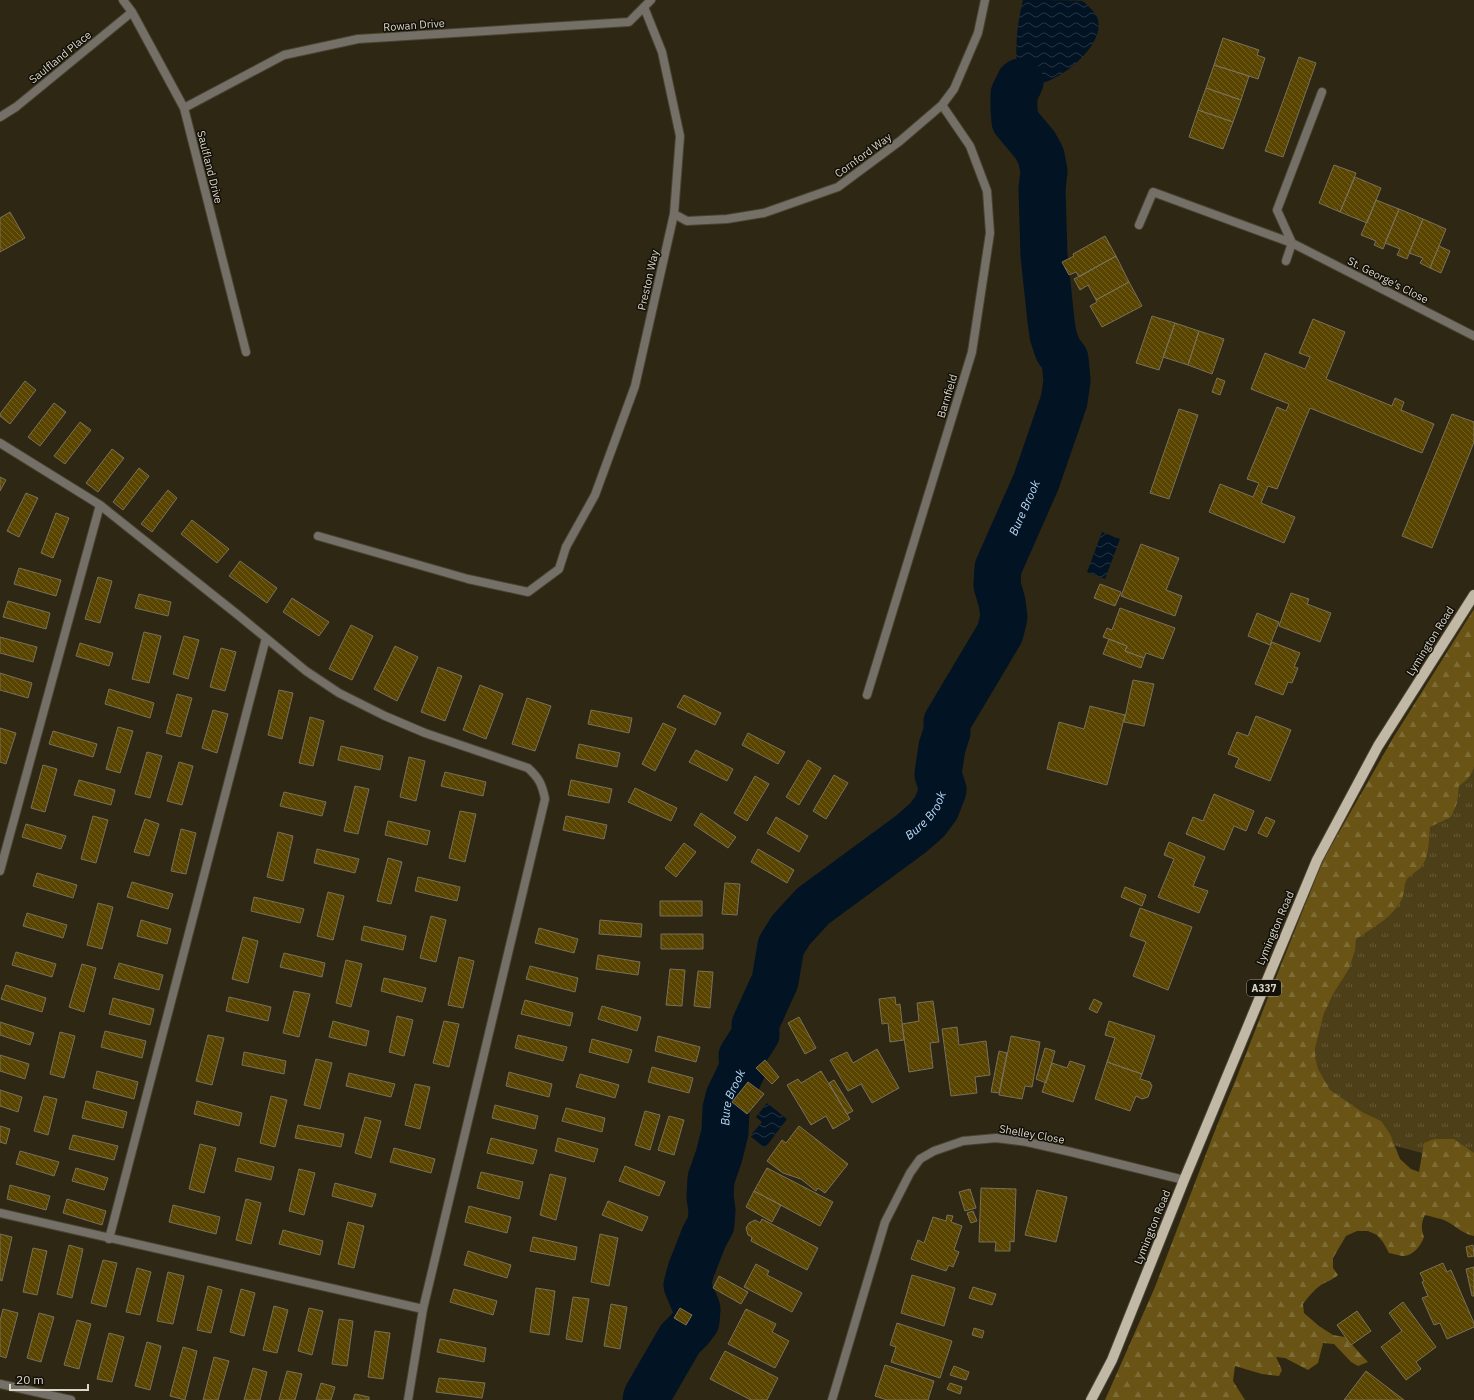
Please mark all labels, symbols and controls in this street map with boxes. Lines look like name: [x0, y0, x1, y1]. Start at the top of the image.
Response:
street label: Rowan Drive: [383, 16, 445, 34]
street label: Saulfland Place: [26, 28, 94, 86]
street label: Saulfland Drive: [194, 129, 226, 205]
street label: Cornford Way: [832, 129, 895, 180]
street label: Preston Way: [634, 248, 662, 312]
street label: St. George's Close: [1345, 254, 1431, 306]
street label: Barnfield: [934, 372, 960, 420]
water label: Bure Brook: [1005, 477, 1043, 538]
street label: Lymington Road: [1403, 604, 1457, 678]
water label: Bure Brook: [902, 788, 949, 843]
street label: Lymington Road: [1253, 889, 1297, 967]
road number: A337: [1247, 980, 1281, 996]
water label: Bure Brook: [717, 1066, 749, 1126]
street label: Shelley Close: [998, 1121, 1066, 1147]
street label: Lymington Road: [1131, 1188, 1173, 1266]
scale bar: [10, 1366, 88, 1392]
text: 20 m: [16, 1372, 44, 1387]

